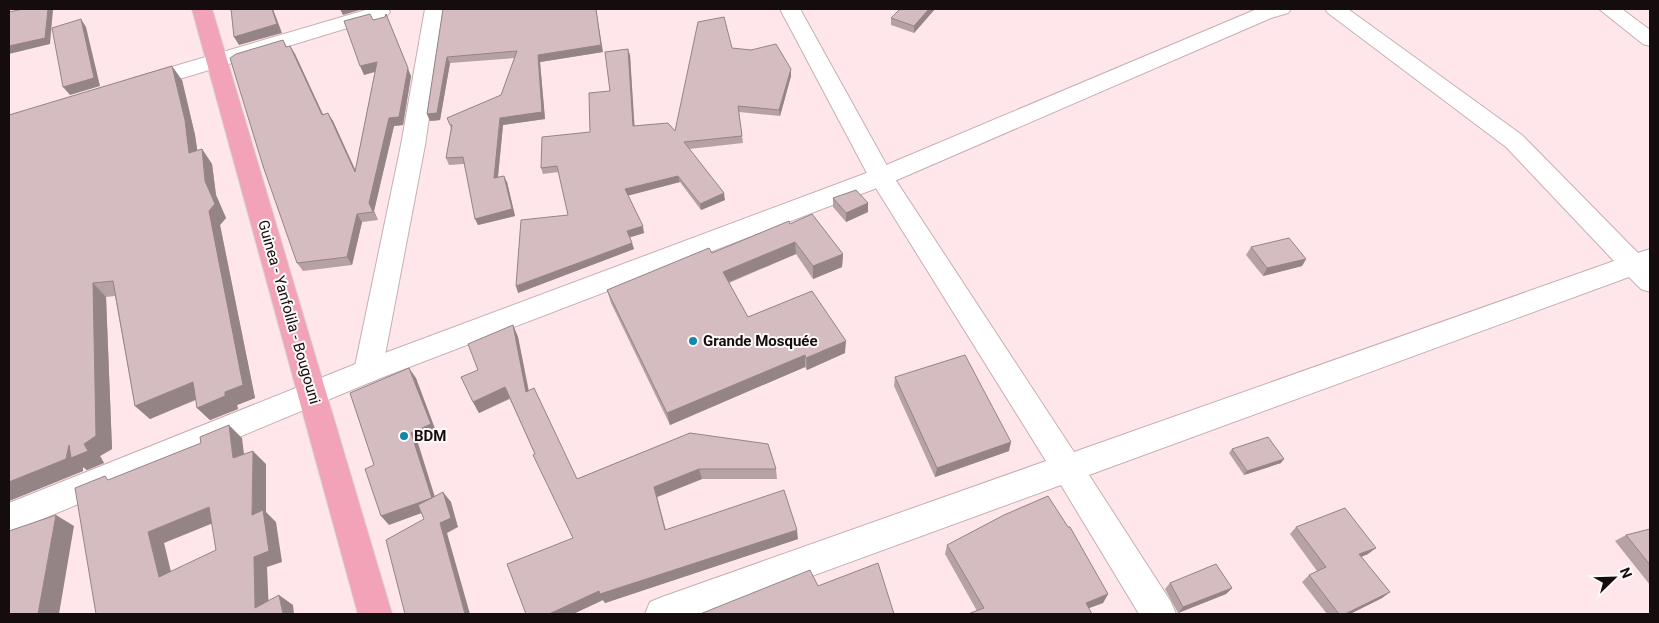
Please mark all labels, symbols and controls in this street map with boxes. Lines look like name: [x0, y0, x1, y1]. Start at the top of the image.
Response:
street label: Guinea - Yanfolila - Bougouni: [254, 218, 324, 406]
place label: Grande Mosquée: [703, 332, 818, 350]
marker: Grande Mosquée: [687, 335, 699, 347]
place label: BDM: [414, 427, 446, 445]
marker: BDM: [398, 430, 410, 442]
north arrow: [1589, 553, 1639, 603]
text: N: [1617, 565, 1635, 581]

